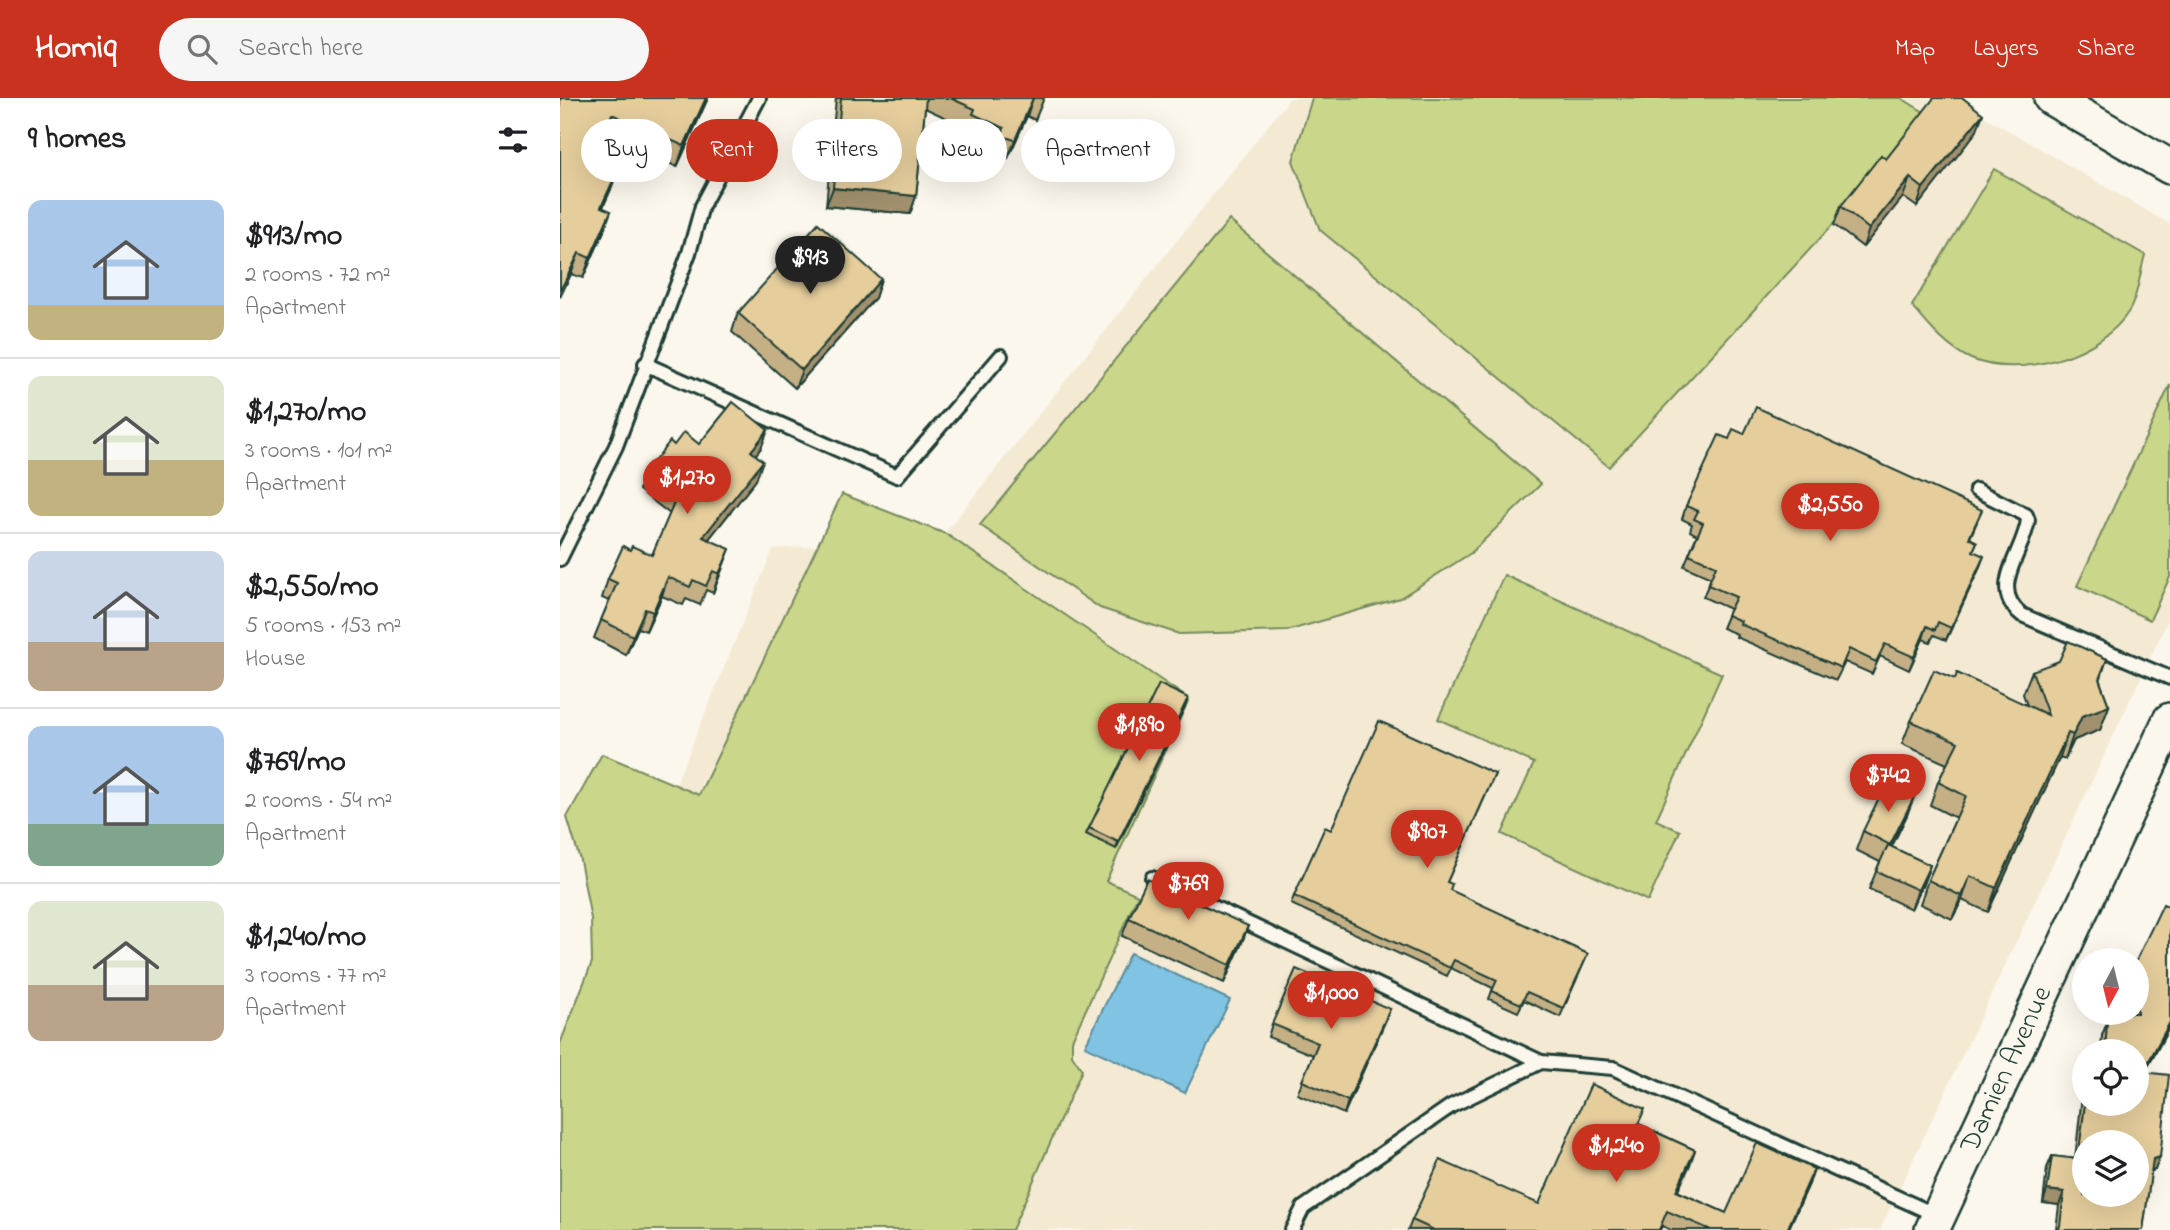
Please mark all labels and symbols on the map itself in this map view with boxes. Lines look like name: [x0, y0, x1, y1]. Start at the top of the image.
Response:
pin: $913: [769, 236, 851, 296]
pin: $1,270: [630, 456, 744, 516]
pin: $2,550: [1773, 484, 1887, 543]
pin: $1,890: [1082, 704, 1196, 763]
pin: $742: [1847, 754, 1929, 814]
pin: $907: [1386, 810, 1468, 870]
pin: $769: [1147, 862, 1229, 922]
north arrow: [2072, 948, 2149, 1026]
pin: $1,000: [1274, 972, 1388, 1031]
street label: Damien Avenue: [1950, 979, 2064, 1161]
pin: $1,240: [1559, 1124, 1673, 1184]

